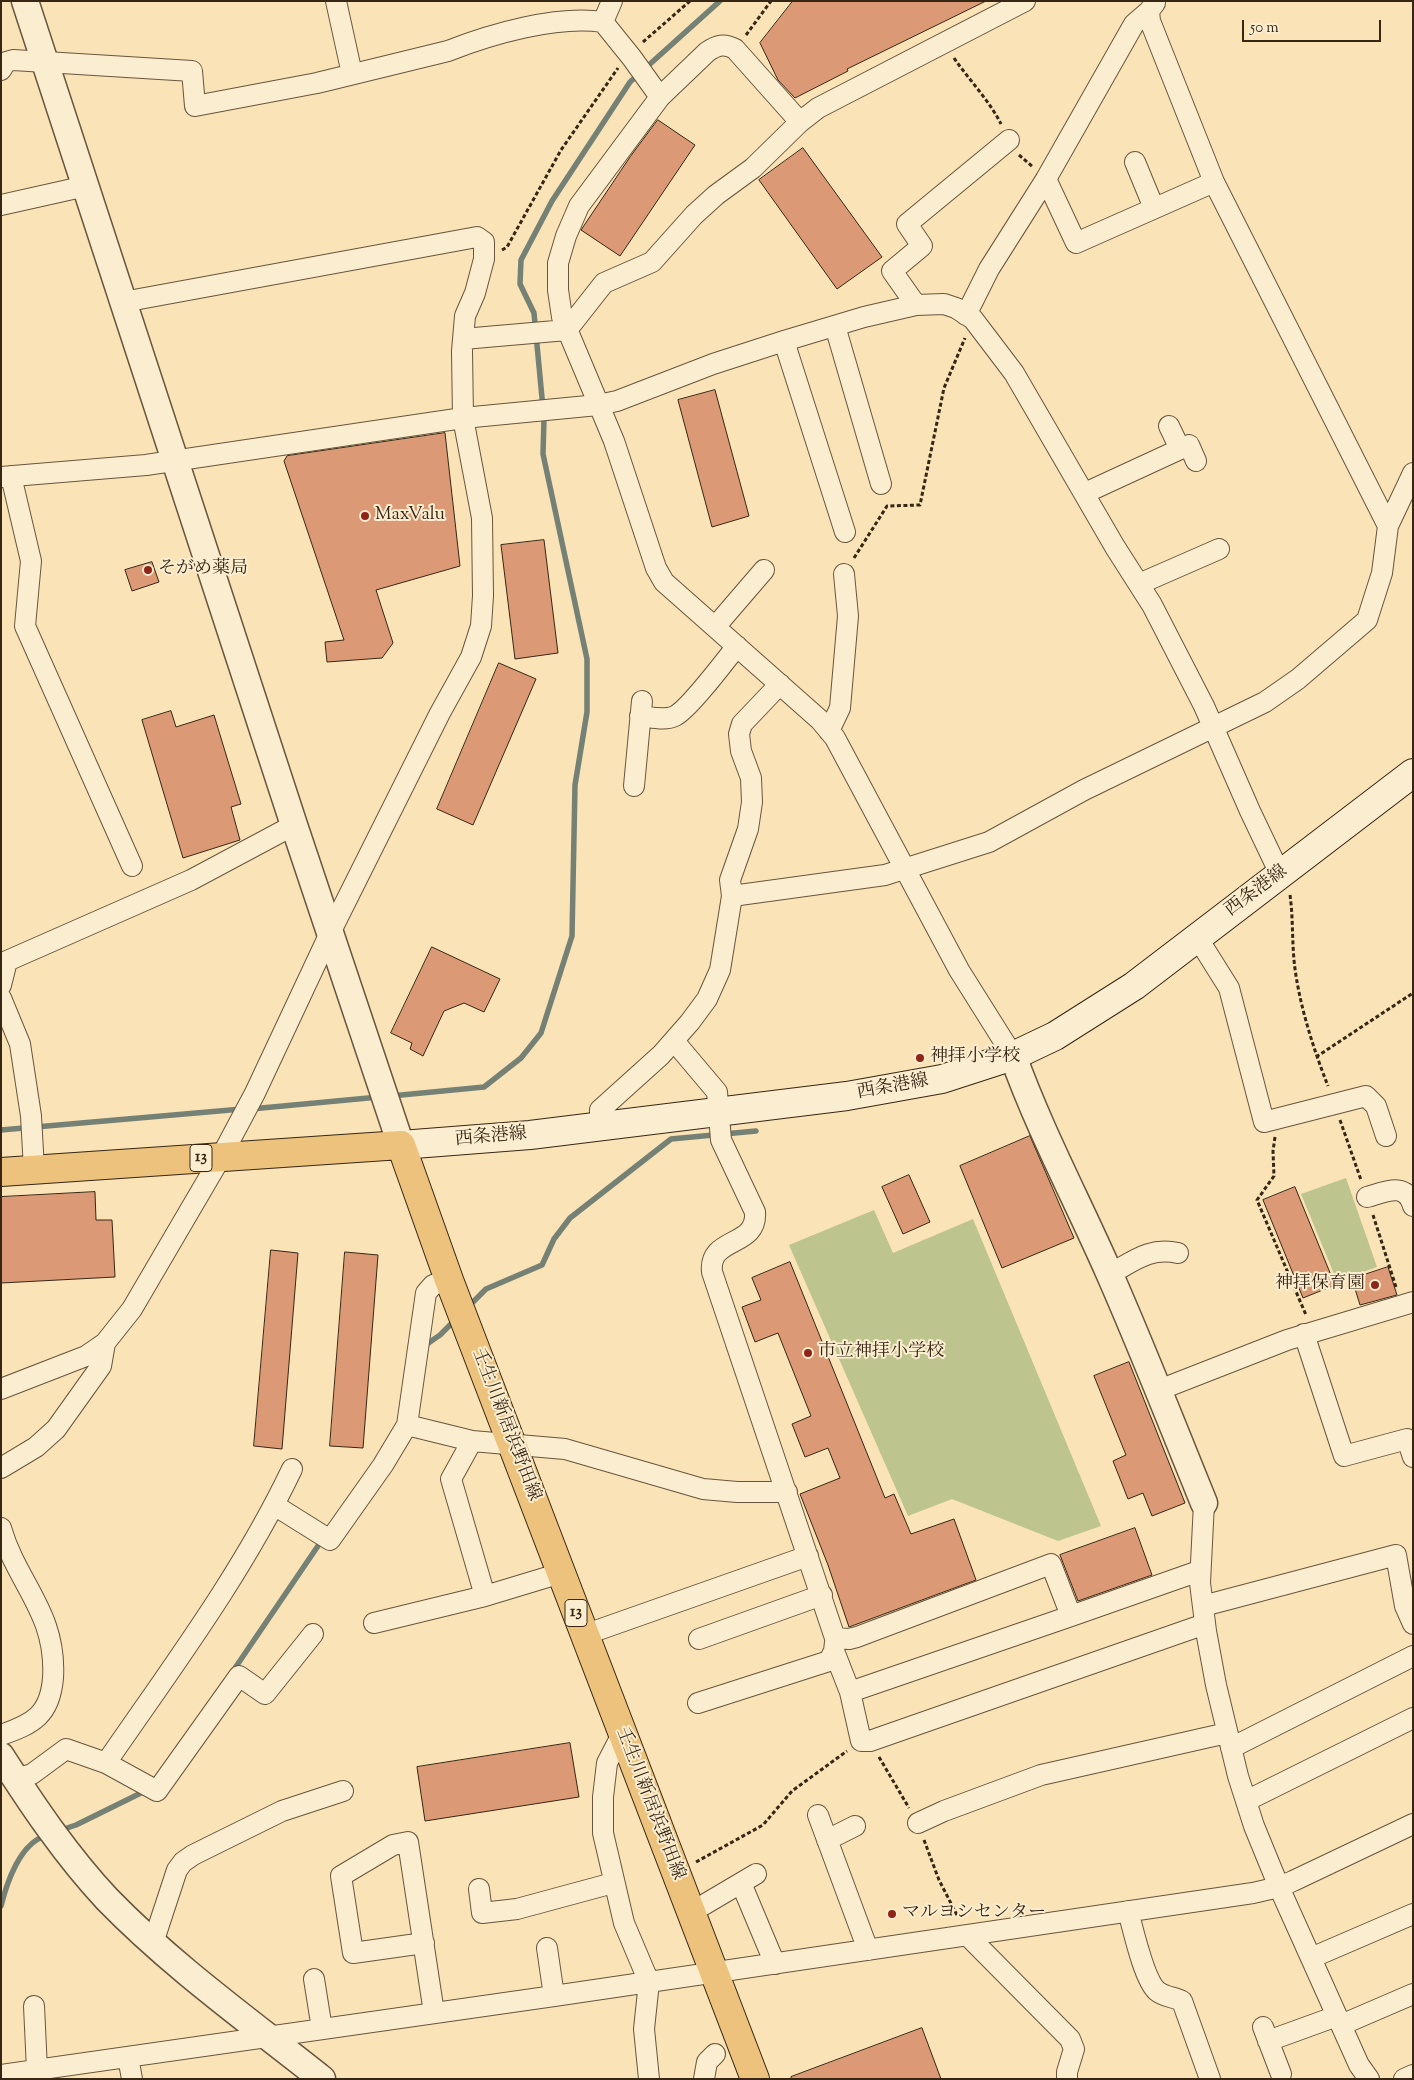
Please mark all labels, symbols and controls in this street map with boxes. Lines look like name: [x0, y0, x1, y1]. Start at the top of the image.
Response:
scale bar: [1244, 10, 1383, 42]
text: 50 m: [1250, 18, 1279, 39]
place label: MaxValu: [375, 505, 445, 527]
marker: MaxValu: [359, 510, 371, 522]
place label: そがめ薬局: [158, 559, 248, 581]
marker: そがめ薬局: [142, 564, 154, 576]
street label: 西条港線: [1222, 862, 1292, 922]
place label: 神拝小学校: [930, 1047, 1020, 1069]
marker: 神拝小学校: [914, 1052, 926, 1064]
street label: 西条港線: [856, 1071, 930, 1105]
street label: 西条港線: [454, 1124, 528, 1152]
road number: 13: [190, 1144, 212, 1172]
place label: 神拝保育園: [1275, 1274, 1365, 1296]
marker: 神拝保育園: [1369, 1279, 1381, 1291]
place label: 市立神拝小学校: [818, 1342, 944, 1364]
street label: 壬生川新居浜野田線: [466, 1346, 544, 1504]
marker: 市立神拝小学校: [802, 1347, 814, 1359]
road number: 13: [565, 1600, 587, 1626]
street label: 壬生川新居浜野田線: [610, 1725, 688, 1883]
place label: マルヨシセンター: [902, 1903, 1046, 1925]
marker: マルヨシセンター: [886, 1908, 898, 1920]

